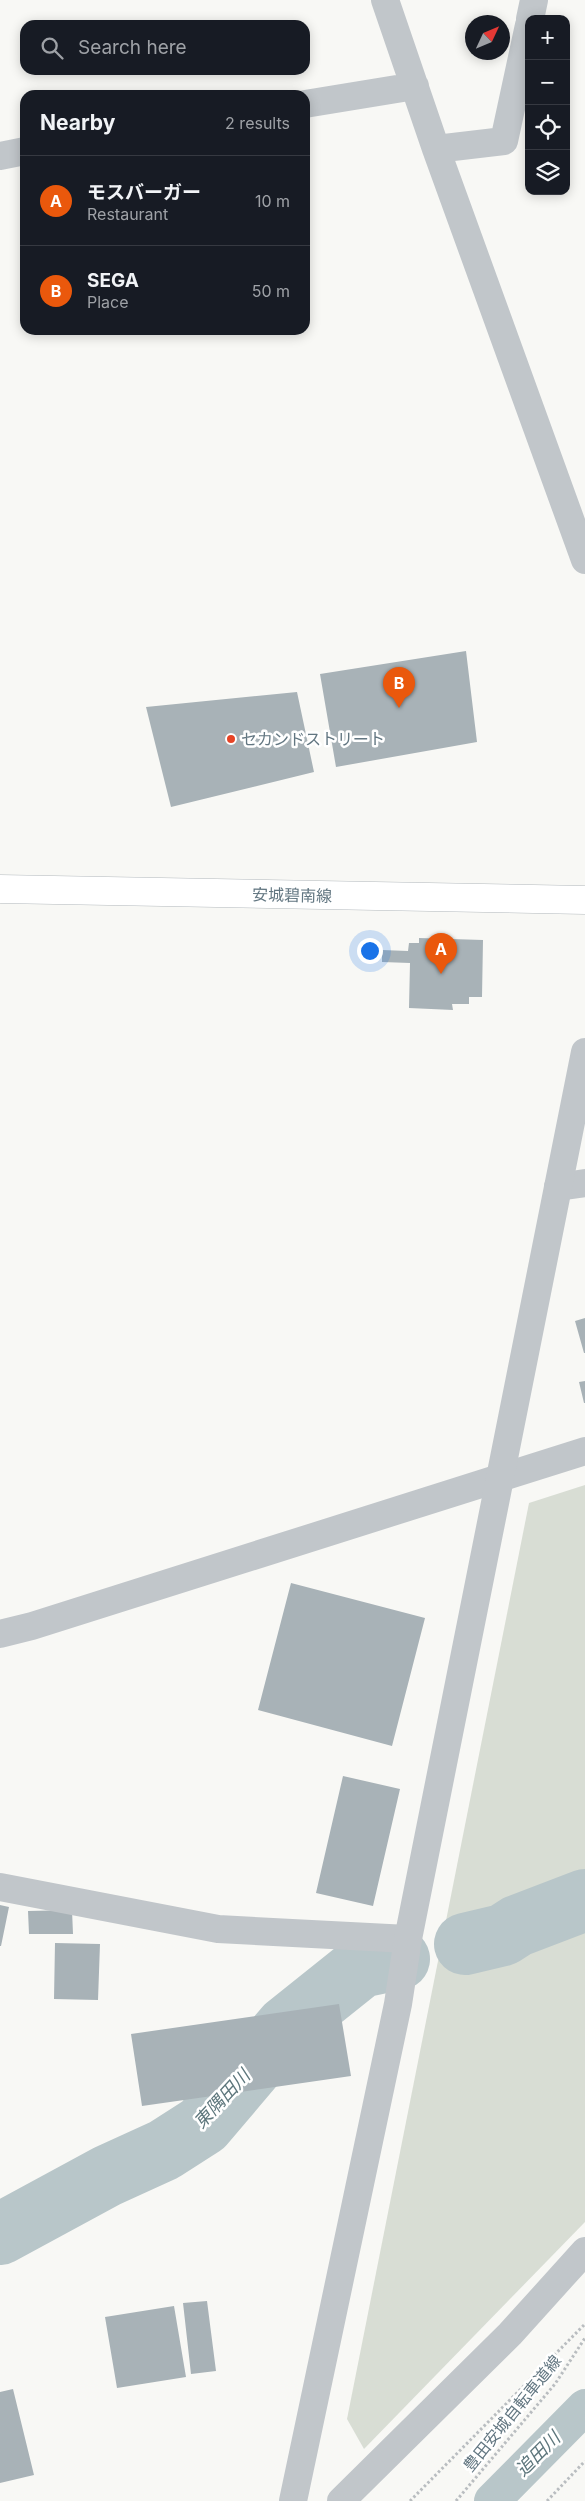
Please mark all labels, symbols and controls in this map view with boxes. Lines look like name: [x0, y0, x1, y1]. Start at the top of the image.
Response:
north arrow: [465, 15, 510, 60]
map controls: [525, 15, 570, 195]
button: +: [525, 15, 570, 60]
search box: [20, 20, 310, 75]
icon: search: [38, 34, 66, 62]
text: Search here: [78, 36, 187, 59]
button: −: [525, 60, 570, 105]
button: locate: [525, 105, 570, 150]
text: Nearby: [40, 110, 115, 135]
text: 2 results: [225, 113, 290, 133]
button: layers: [525, 150, 570, 195]
text: モスバーガー: [87, 181, 201, 204]
text: A: [50, 191, 62, 211]
text: 10 m: [255, 191, 290, 211]
text: Restaurant: [87, 204, 168, 224]
text: SEGA: [87, 269, 139, 292]
text: B: [51, 281, 61, 301]
text: 50 m: [252, 281, 290, 301]
text: Place: [87, 292, 129, 312]
pin: B: [383, 667, 415, 708]
place label: セカンドストリート: [241, 729, 385, 749]
marker: セカンドストリート: [225, 733, 237, 745]
street label: 安城碧南線: [252, 884, 332, 906]
pin: A: [425, 933, 457, 974]
your location: [357, 938, 383, 964]
water label: 東隅田川: [189, 2064, 255, 2132]
street label: 豊田安城自転車道線: [459, 2351, 565, 2475]
water label: 追田川: [511, 2426, 566, 2480]

